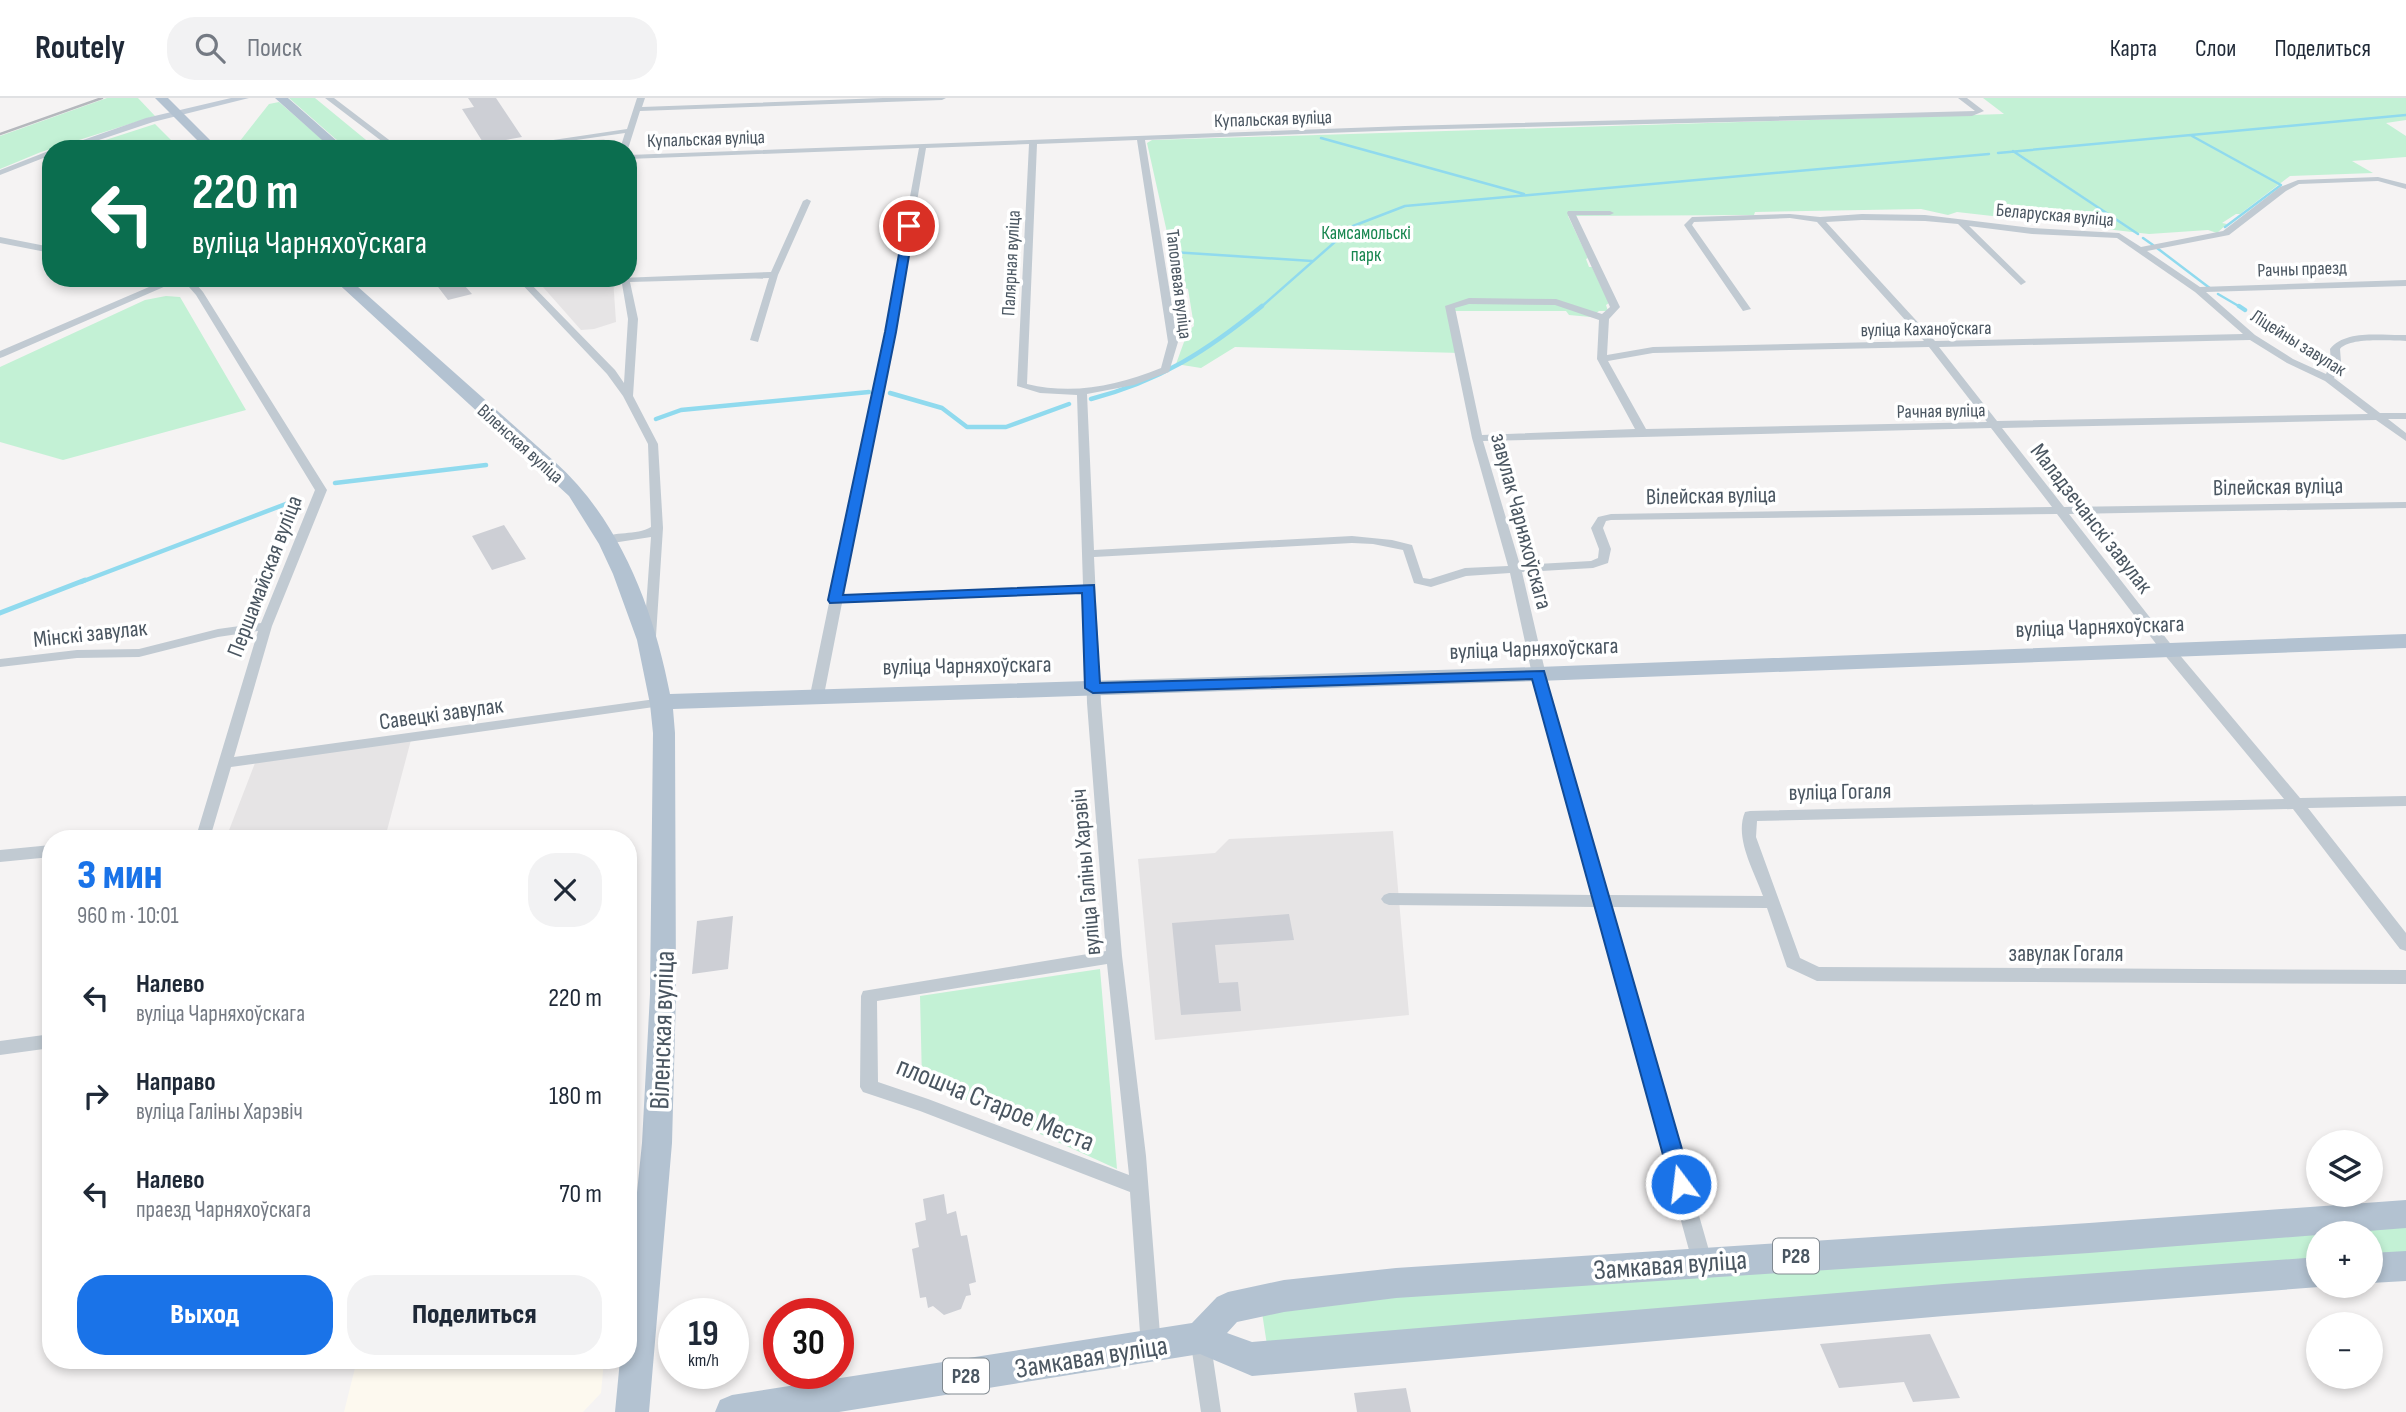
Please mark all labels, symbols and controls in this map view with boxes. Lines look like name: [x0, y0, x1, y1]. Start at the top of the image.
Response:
search box: [167, 17, 657, 80]
text: Routely: [35, 28, 125, 68]
icon: search: [191, 29, 229, 67]
text: Поиск: [247, 33, 302, 64]
text: Карта: [2110, 34, 2157, 63]
text: Слои: [2195, 34, 2236, 63]
text: Поделиться: [2274, 34, 2371, 63]
street label: Купальская вуліца: [1214, 106, 1332, 133]
street label: Купальская вуліца: [647, 126, 765, 153]
text: 220 m: [192, 164, 298, 223]
icon: left: [77, 168, 168, 259]
pin: [879, 196, 939, 256]
street label: Беларуская вуліца: [1995, 199, 2115, 232]
icon: arrive: [890, 207, 928, 245]
street label: Палярная вуліца: [997, 210, 1026, 317]
park label: Камсамольскі парк: [1321, 222, 1411, 267]
text: вуліца Чарняхоўскага: [192, 224, 427, 263]
street label: Таполевая вуліца: [1160, 228, 1197, 340]
street label: Рачны праезд: [2257, 256, 2347, 283]
street label: Ліцейны завулак: [2246, 305, 2351, 382]
street label: вуліца Каханоўскага: [1860, 317, 1992, 342]
street label: Рачная вуліца: [1897, 399, 1986, 424]
street label: Віленская вуліца: [472, 400, 568, 489]
street label: завулак Чарняхоўскага: [1484, 430, 1558, 612]
street label: Маладзечанскі завулак: [2024, 438, 2159, 599]
street label: Вілейская вуліца: [2213, 472, 2343, 502]
street label: Вілейская вуліца: [1646, 481, 1776, 511]
street label: Першамайская вуліца: [221, 492, 309, 661]
street label: вуліца Чарняхоўскага: [2015, 610, 2185, 644]
street label: Мінскі завулак: [32, 614, 149, 654]
street label: вуліца Чарняхоўскага: [1449, 632, 1619, 666]
street label: вуліца Чарняхоўскага: [882, 651, 1052, 681]
street label: Савецкі завулак: [377, 691, 505, 737]
street label: вуліца Гогаля: [1788, 777, 1892, 807]
street label: вуліца Галіны Харэвіч: [1065, 788, 1107, 956]
text: 3 мин: [77, 850, 162, 901]
button: close: [528, 853, 602, 927]
text: 960 m · 10:01: [77, 902, 179, 930]
street label: завулак Гогаля: [2009, 940, 2123, 968]
street label: Віленская вуліца: [643, 950, 682, 1110]
text: Налево: [136, 969, 205, 1000]
icon: left: [77, 979, 115, 1017]
text: 220 m: [548, 983, 602, 1014]
text: вуліца Чарняхоўскага: [136, 1000, 305, 1028]
street label: плошча Старое Места: [892, 1050, 1099, 1159]
text: Направо: [136, 1067, 215, 1098]
icon: right: [77, 1077, 115, 1115]
text: 180 m: [549, 1081, 602, 1112]
text: вуліца Галіны Харэвіч: [136, 1098, 303, 1126]
map controls: [2306, 1130, 2383, 1389]
button: layers: [2306, 1130, 2383, 1207]
position arrow: [1644, 1147, 1718, 1221]
text: Налево: [136, 1165, 205, 1196]
icon: left: [77, 1175, 115, 1213]
text: 70 m: [559, 1179, 602, 1210]
text: праезд Чарняхоўскага: [136, 1196, 311, 1224]
button: +: [2306, 1221, 2383, 1298]
road number: Р28: [1773, 1238, 1819, 1274]
street label: Замкавая вуліца: [1592, 1244, 1748, 1287]
button: Выход: [77, 1275, 333, 1355]
button: Поделиться: [347, 1275, 602, 1355]
speed limit sign: 30: [763, 1298, 854, 1389]
button: −: [2306, 1312, 2383, 1389]
text: 19: [688, 1313, 719, 1356]
street label: Замкавая вуліца: [1013, 1329, 1170, 1386]
text: km/h: [688, 1350, 719, 1371]
road number: Р28: [943, 1358, 989, 1394]

